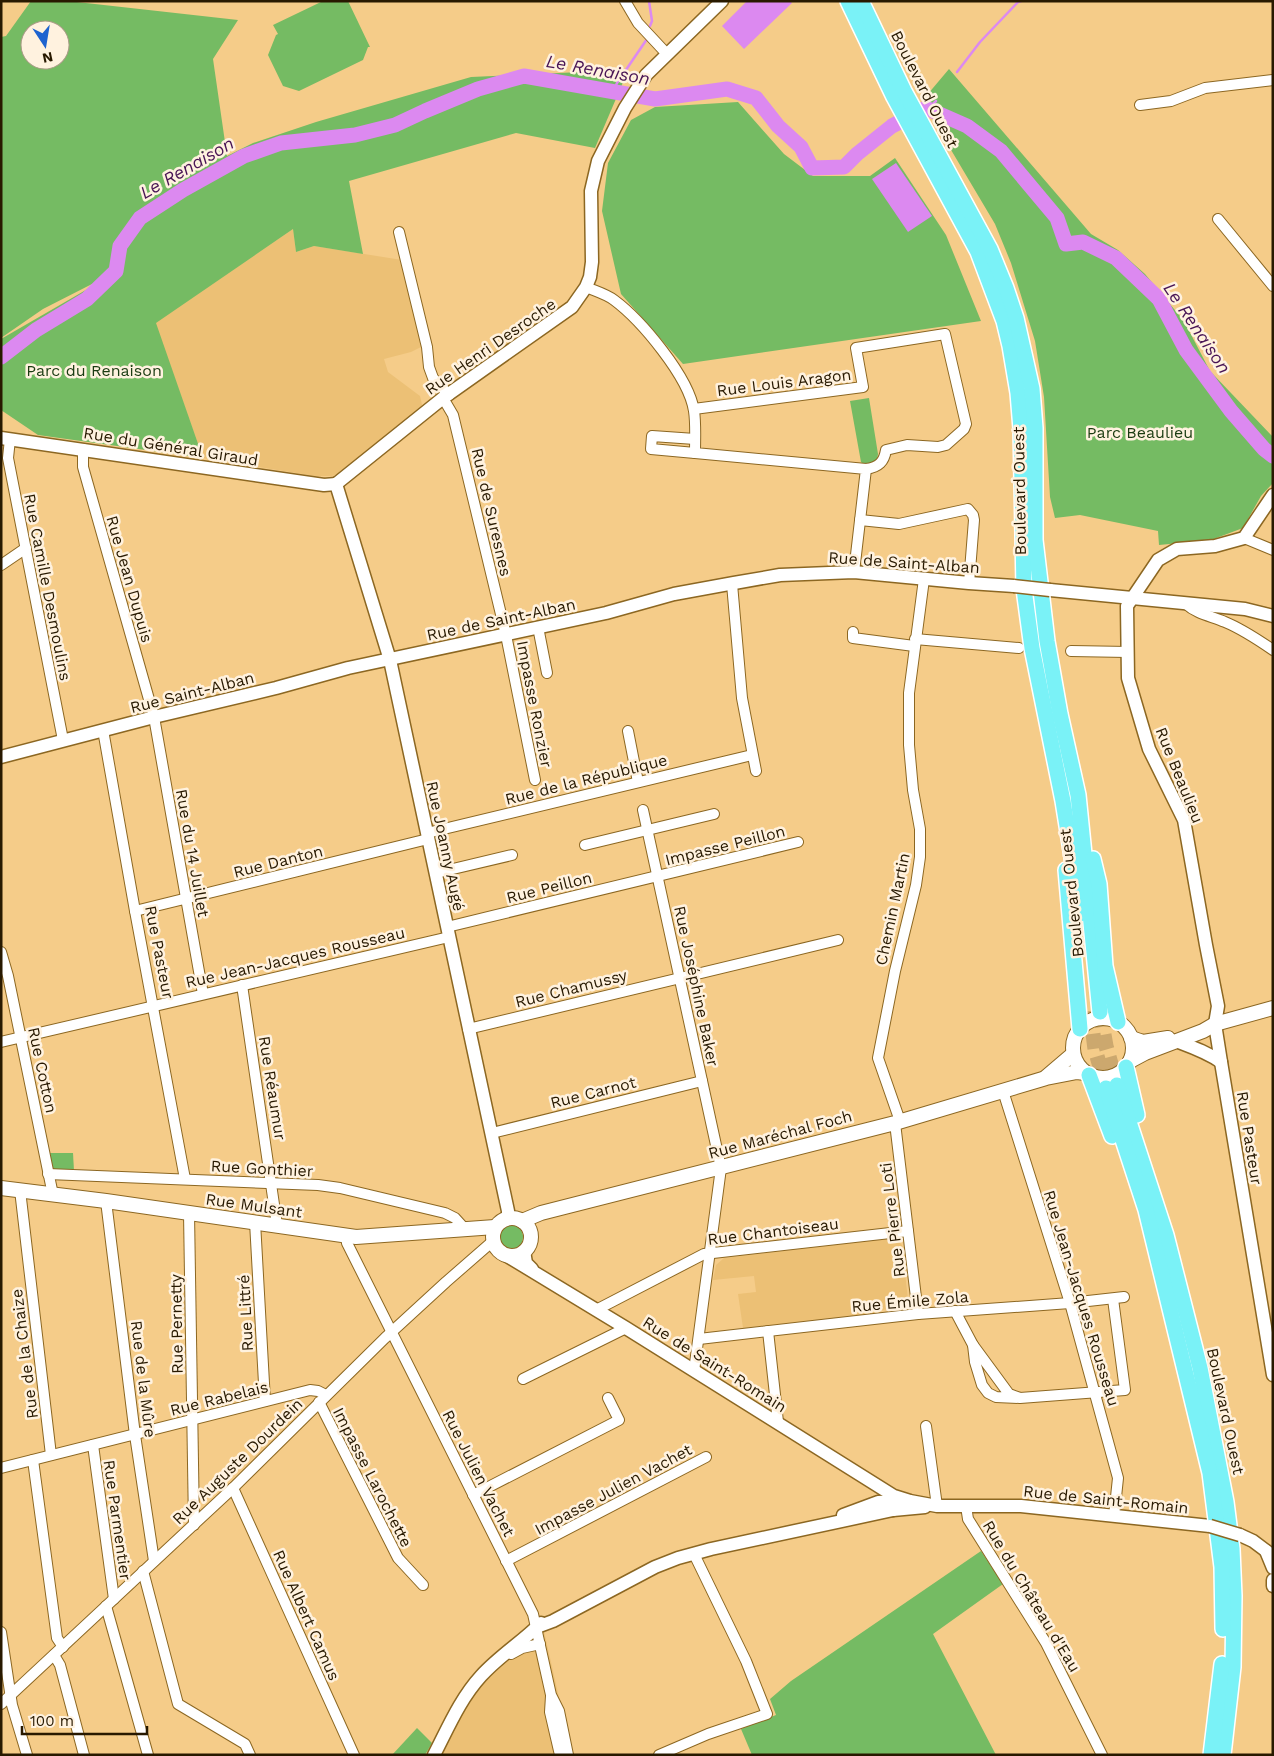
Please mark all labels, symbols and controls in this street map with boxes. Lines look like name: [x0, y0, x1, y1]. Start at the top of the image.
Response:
north arrow: [20, 20, 70, 70]
street label: Boulevard Ouest: [887, 27, 962, 151]
text: N: [41, 49, 54, 67]
water label: Le Renaison: [545, 50, 652, 89]
water label: Le Renaison: [136, 132, 237, 203]
water label: Le Renaison: [1159, 278, 1235, 377]
street label: Rue Henri Desroche: [421, 294, 559, 399]
park label: Parc du Renaison: [26, 361, 162, 380]
street label: Rue Louis Aragon: [716, 365, 852, 400]
street label: Rue du Général Giraud: [82, 423, 260, 470]
park label: Parc Beaulieu: [1087, 423, 1193, 442]
street label: Boulevard Ouest: [1009, 426, 1030, 556]
street label: Rue de Suresnes: [467, 446, 516, 578]
street label: Rue Camille Desmoulins: [20, 492, 75, 682]
street label: Rue Jean Dupuis: [102, 513, 157, 645]
street label: Rue de Saint-Alban: [828, 548, 980, 577]
street label: Rue de Saint-Alban: [425, 594, 577, 645]
street label: Impasse Ronzier: [513, 639, 556, 770]
street label: Rue Saint-Alban: [128, 668, 256, 717]
street label: Rue Beaulieu: [1152, 724, 1207, 826]
street label: Rue de la République: [503, 750, 669, 809]
street label: Rue Joanny Augé: [422, 779, 469, 913]
street label: Rue du 14 Juillet: [172, 788, 213, 919]
street label: Impasse Peillon: [663, 821, 787, 870]
street label: Boulevard Ouest: [1055, 828, 1088, 958]
street label: Rue Danton: [231, 841, 325, 882]
street label: Chemin Martin: [871, 851, 914, 967]
street label: Rue Peillon: [504, 868, 594, 907]
street label: Rue Pasteur: [141, 904, 178, 1001]
street label: Rue Joséphine Baker: [670, 904, 723, 1069]
street label: Rue Jean-Jacques Rousseau: [184, 923, 407, 992]
street label: Rue Chamussy: [513, 965, 630, 1012]
street label: Rue Cotton: [24, 1025, 61, 1115]
street label: Rue Réaumur: [255, 1035, 290, 1142]
street label: Rue Carnot: [548, 1073, 638, 1112]
street label: Rue Pasteur: [1233, 1090, 1266, 1187]
street label: Rue Maréchal Foch: [706, 1106, 854, 1163]
street label: Rue Gonthier: [210, 1156, 314, 1181]
street label: Rue Pierre Loti: [876, 1161, 909, 1278]
street label: Rue Jean-Jacques Rousseau: [1040, 1188, 1123, 1408]
street label: Rue Mulsant: [204, 1189, 304, 1222]
street label: Rue Chantoiseau: [706, 1214, 840, 1249]
street label: Rue Pernetty: [166, 1273, 187, 1374]
street label: Rue Littré: [234, 1274, 257, 1352]
street label: Rue Émile Zola: [851, 1287, 969, 1316]
street label: Rue de la Chaize: [7, 1288, 42, 1420]
street label: Rue de Saint-Romain: [639, 1312, 790, 1416]
street label: Rue de la Mûre: [127, 1319, 160, 1439]
street label: Boulevard Ouest: [1203, 1346, 1248, 1476]
street label: Rue Rabelais: [168, 1377, 270, 1420]
street label: Rue Auguste Dourdein: [168, 1394, 306, 1528]
street label: Impasse Larochette: [329, 1404, 416, 1550]
street label: Rue Julien Vachet: [438, 1407, 519, 1540]
street label: Impasse Julien Vachet: [531, 1440, 695, 1539]
street label: Rue Parmentier: [100, 1459, 135, 1582]
street label: Rue de Saint-Romain: [1022, 1481, 1190, 1518]
street label: Rue du Château d'Eau: [979, 1517, 1084, 1675]
street label: Rue Albert Camus: [269, 1547, 344, 1683]
scale bar: [22, 1704, 148, 1736]
text: 100 m: [30, 1712, 74, 1730]

